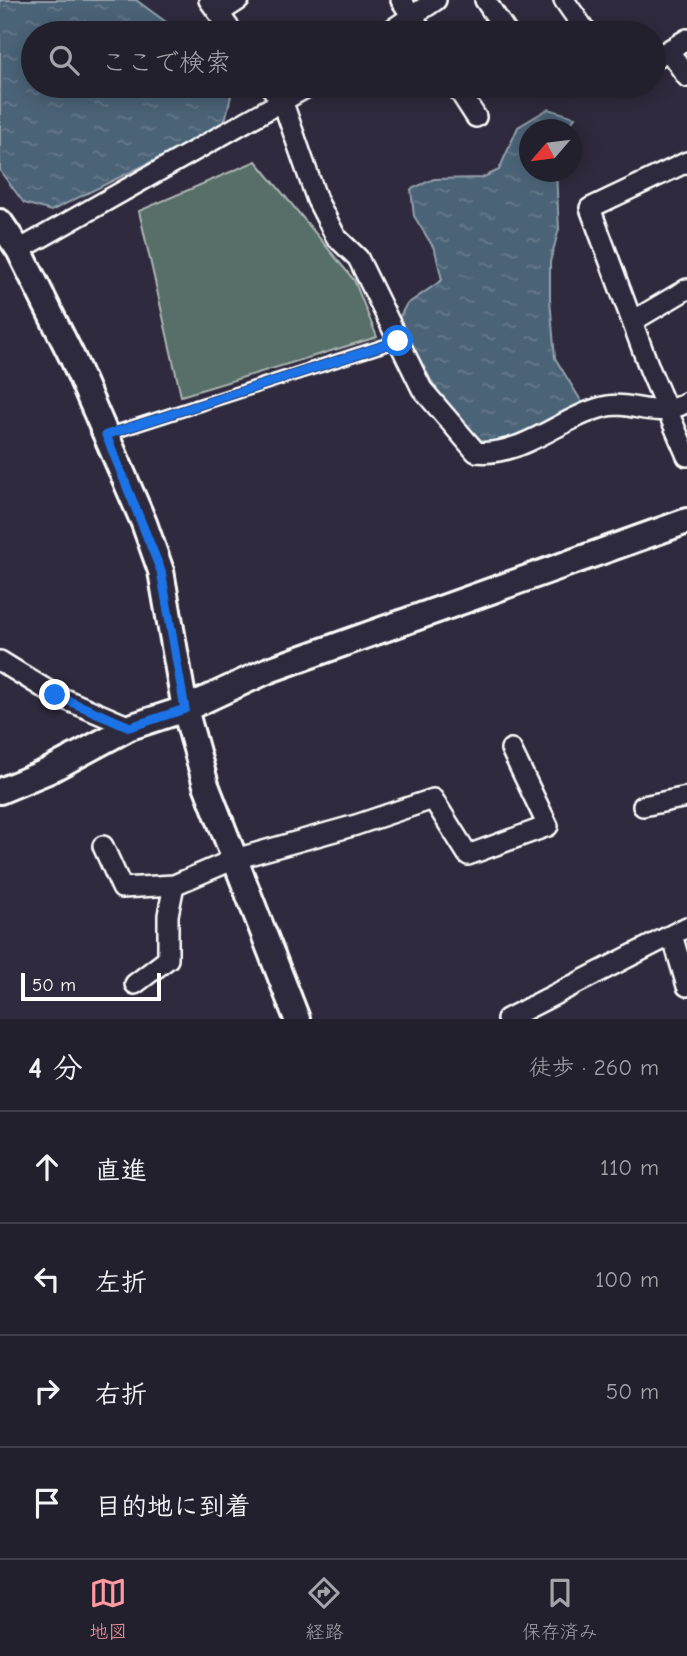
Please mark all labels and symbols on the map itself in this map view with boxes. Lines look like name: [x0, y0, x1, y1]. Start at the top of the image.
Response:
north arrow: [519, 119, 582, 182]
route start: [382, 325, 413, 356]
route end: [39, 679, 70, 710]
scale bar: [21, 970, 161, 1002]

